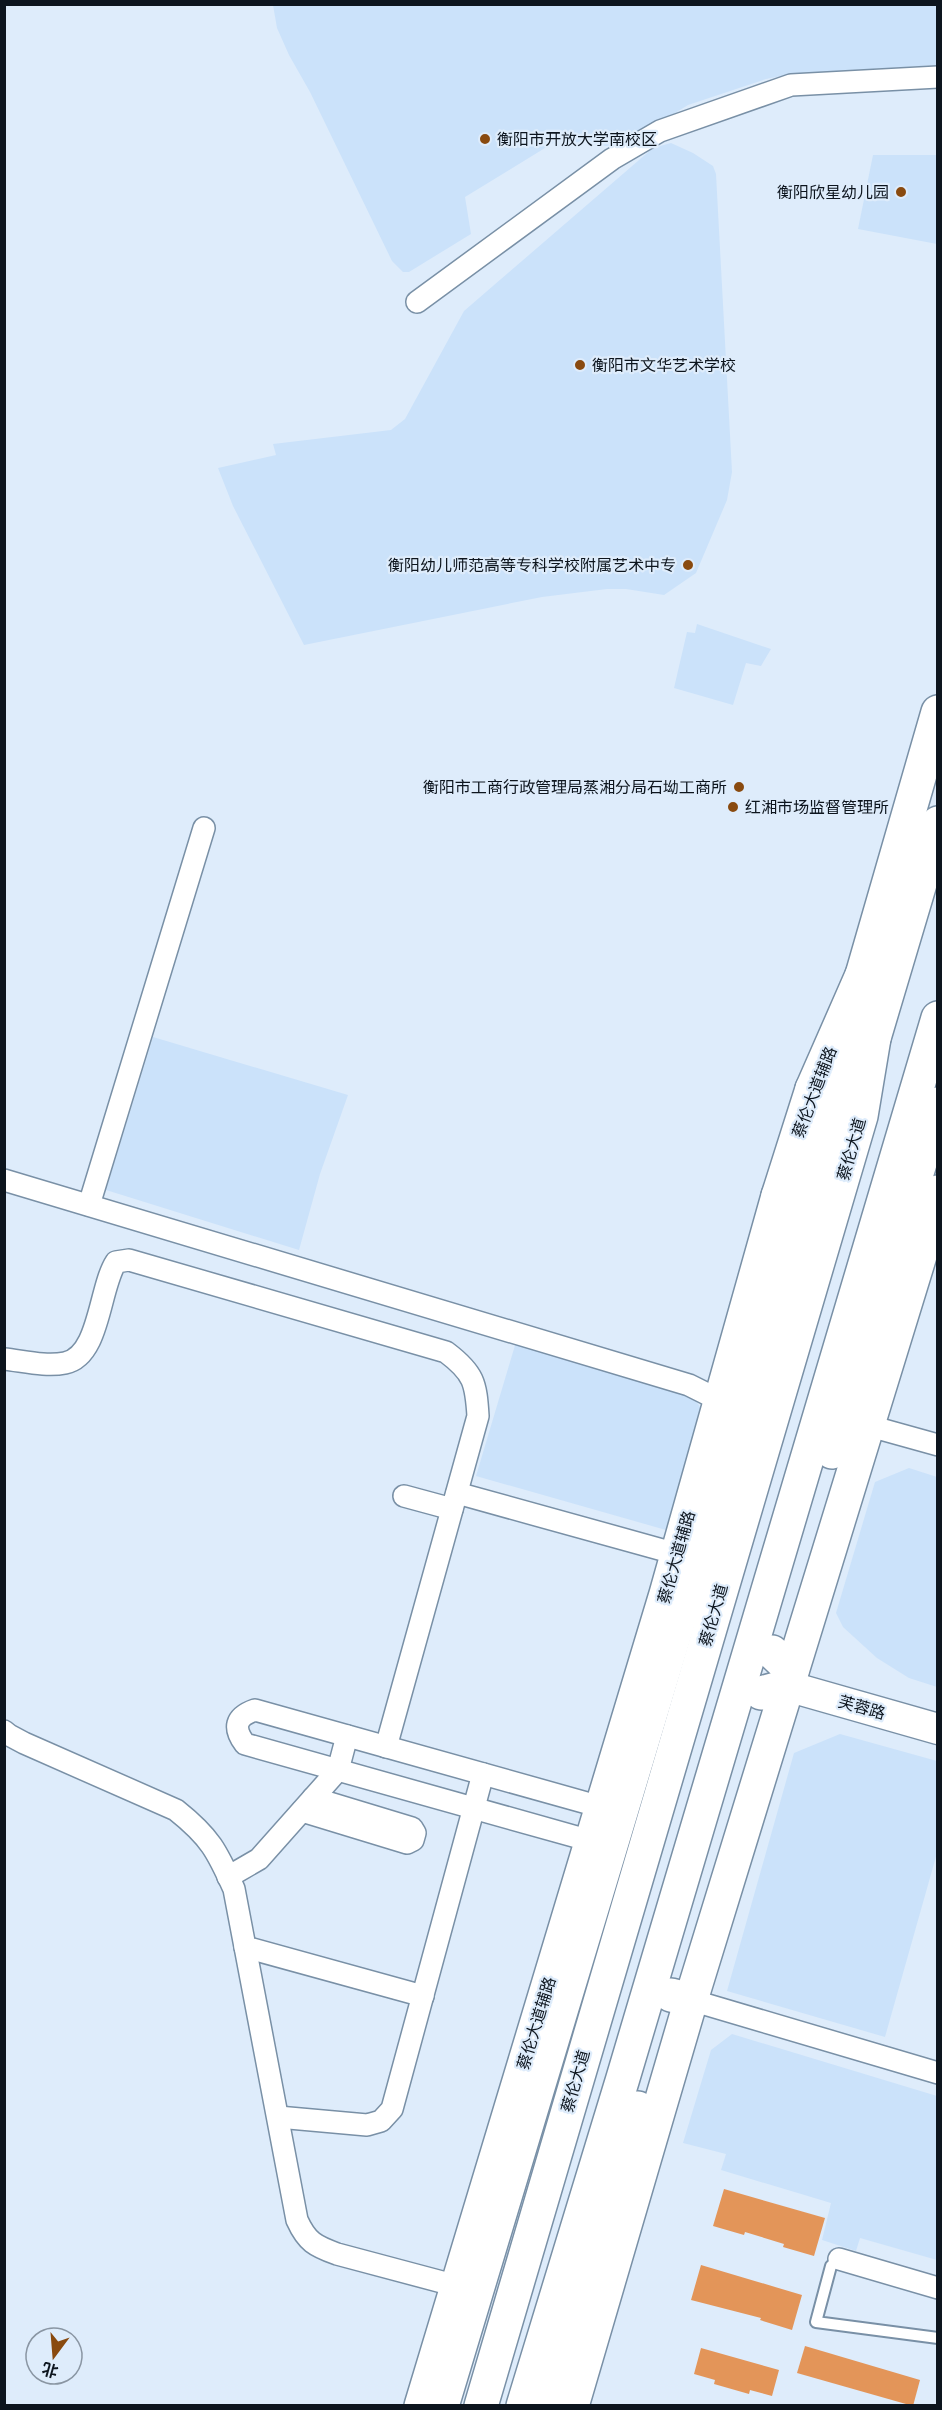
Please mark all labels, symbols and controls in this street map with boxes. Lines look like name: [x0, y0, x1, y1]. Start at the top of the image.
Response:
place label: 衡阳市开放大学南校区: [497, 130, 657, 149]
marker: 衡阳市开放大学南校区: [478, 132, 492, 146]
place label: 衡阳欣星幼儿园: [777, 183, 889, 202]
marker: 衡阳欣星幼儿园: [894, 185, 908, 199]
place label: 衡阳市文华艺术学校: [592, 356, 736, 375]
marker: 衡阳市文华艺术学校: [573, 358, 587, 372]
place label: 衡阳幼儿师范高等专科学校附属艺术中专: [388, 556, 676, 575]
marker: 衡阳幼儿师范高等专科学校附属艺术中专: [681, 558, 695, 572]
place label: 衡阳市工商行政管理局蒸湘分局石坳工商所: [423, 778, 727, 797]
marker: 衡阳市工商行政管理局蒸湘分局石坳工商所: [732, 780, 746, 794]
place label: 红湘市场监督管理所: [745, 798, 889, 817]
marker: 红湘市场监督管理所: [726, 800, 740, 814]
street label: 蔡伦大道辅路: [788, 1044, 841, 1140]
street label: 蔡伦大道: [834, 1116, 869, 1183]
street label: 蔡伦大道辅路: [654, 1508, 699, 1606]
street label: 蔡伦大道: [696, 1582, 731, 1649]
street label: 芙蓉路: [836, 1692, 888, 1723]
street label: 蔡伦大道辅路: [513, 1974, 560, 2072]
street label: 蔡伦大道: [558, 2048, 593, 2115]
north arrow: [24, 2326, 84, 2386]
text: 北: [40, 2359, 60, 2381]

